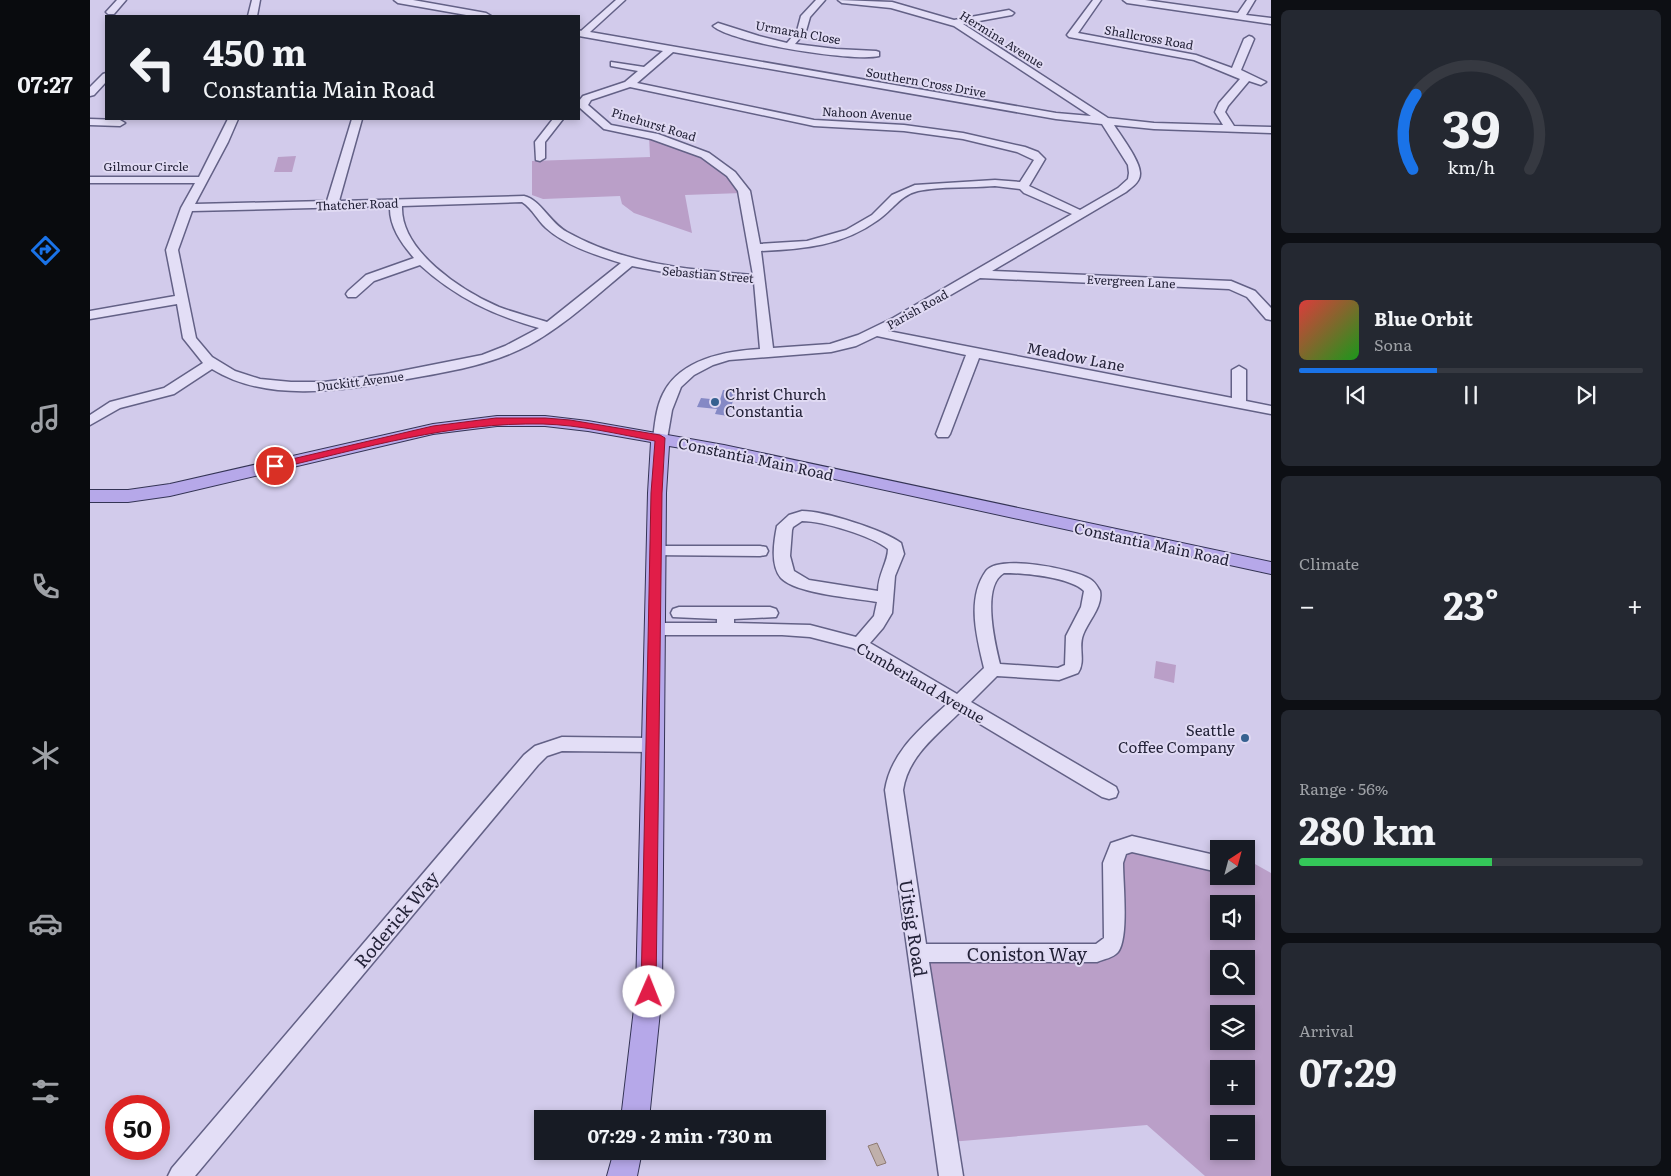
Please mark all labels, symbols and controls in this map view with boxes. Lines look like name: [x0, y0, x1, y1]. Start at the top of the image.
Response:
street label: Hermina Avenue: [956, 6, 1048, 72]
street label: Urmarah Close: [754, 16, 842, 48]
street label: Shallcross Road: [1103, 20, 1196, 54]
text: 450 m: [203, 25, 307, 77]
icon: left: [120, 35, 185, 100]
street label: Southern Cross Drive: [864, 63, 988, 101]
text: 07:27: [17, 67, 73, 100]
text: Constantia Main Road: [203, 72, 435, 105]
text: 39: [1442, 87, 1500, 164]
street label: Nahoon Avenue: [821, 102, 913, 124]
street label: Pinehurst Road: [609, 103, 699, 146]
text: km/h: [1447, 153, 1495, 180]
street label: Gilmour Circle: [103, 157, 189, 175]
street label: Thatcher Road: [315, 194, 399, 214]
icon: directions: [28, 233, 63, 268]
street label: Sebastian Street: [661, 261, 755, 287]
street label: Evergreen Lane: [1086, 270, 1176, 292]
street label: Parish Road: [883, 284, 952, 333]
text: Blue Orbit: [1374, 304, 1473, 332]
text: Sona: [1374, 332, 1412, 356]
street label: Meadow Lane: [1025, 335, 1127, 377]
street label: Duckitt Avenue: [315, 367, 405, 395]
icon: previous: [1342, 381, 1370, 409]
icon: pause: [1457, 381, 1485, 409]
icon: next: [1572, 381, 1600, 409]
place label: Christ Church Constantia: [725, 382, 827, 422]
marker: Christ Church Constantia: [709, 396, 721, 408]
icon: music: [28, 401, 63, 436]
street label: Constantia Main Road: [676, 430, 836, 486]
pin: [254, 445, 296, 487]
icon: arrive: [261, 452, 289, 480]
street label: Constantia Main Road: [1072, 515, 1232, 571]
text: Climate: [1299, 551, 1359, 575]
icon: phone: [28, 569, 63, 604]
text: 23°: [1443, 575, 1499, 632]
text: −: [1299, 583, 1315, 625]
text: +: [1627, 583, 1643, 625]
street label: Cumberland Avenue: [852, 636, 990, 728]
place label: Seattle Coffee Company: [1118, 718, 1235, 758]
marker: Seattle Coffee Company: [1239, 732, 1251, 744]
icon: climate: [28, 738, 63, 773]
text: Range · 56%: [1299, 776, 1388, 800]
text: 280 km: [1299, 800, 1436, 857]
north arrow: [1210, 840, 1255, 885]
map controls: [1210, 840, 1255, 1160]
street label: Roderick Way: [347, 864, 445, 973]
street label: Uitsig Road: [893, 877, 935, 979]
button: sound: [1210, 895, 1255, 940]
icon: car: [28, 906, 63, 941]
street label: Coniston Way: [967, 940, 1088, 967]
button: search: [1210, 950, 1255, 995]
position arrow: [622, 965, 674, 1017]
button: layers: [1210, 1005, 1255, 1050]
text: Arrival: [1299, 1018, 1354, 1042]
text: 07:29: [1299, 1042, 1397, 1099]
button: +: [1210, 1060, 1255, 1105]
icon: filters: [28, 1074, 63, 1109]
speed limit sign: 50: [105, 1095, 170, 1160]
button: −: [1210, 1115, 1255, 1160]
text: 07:29 · 2 min · 730 m: [588, 1121, 772, 1149]

